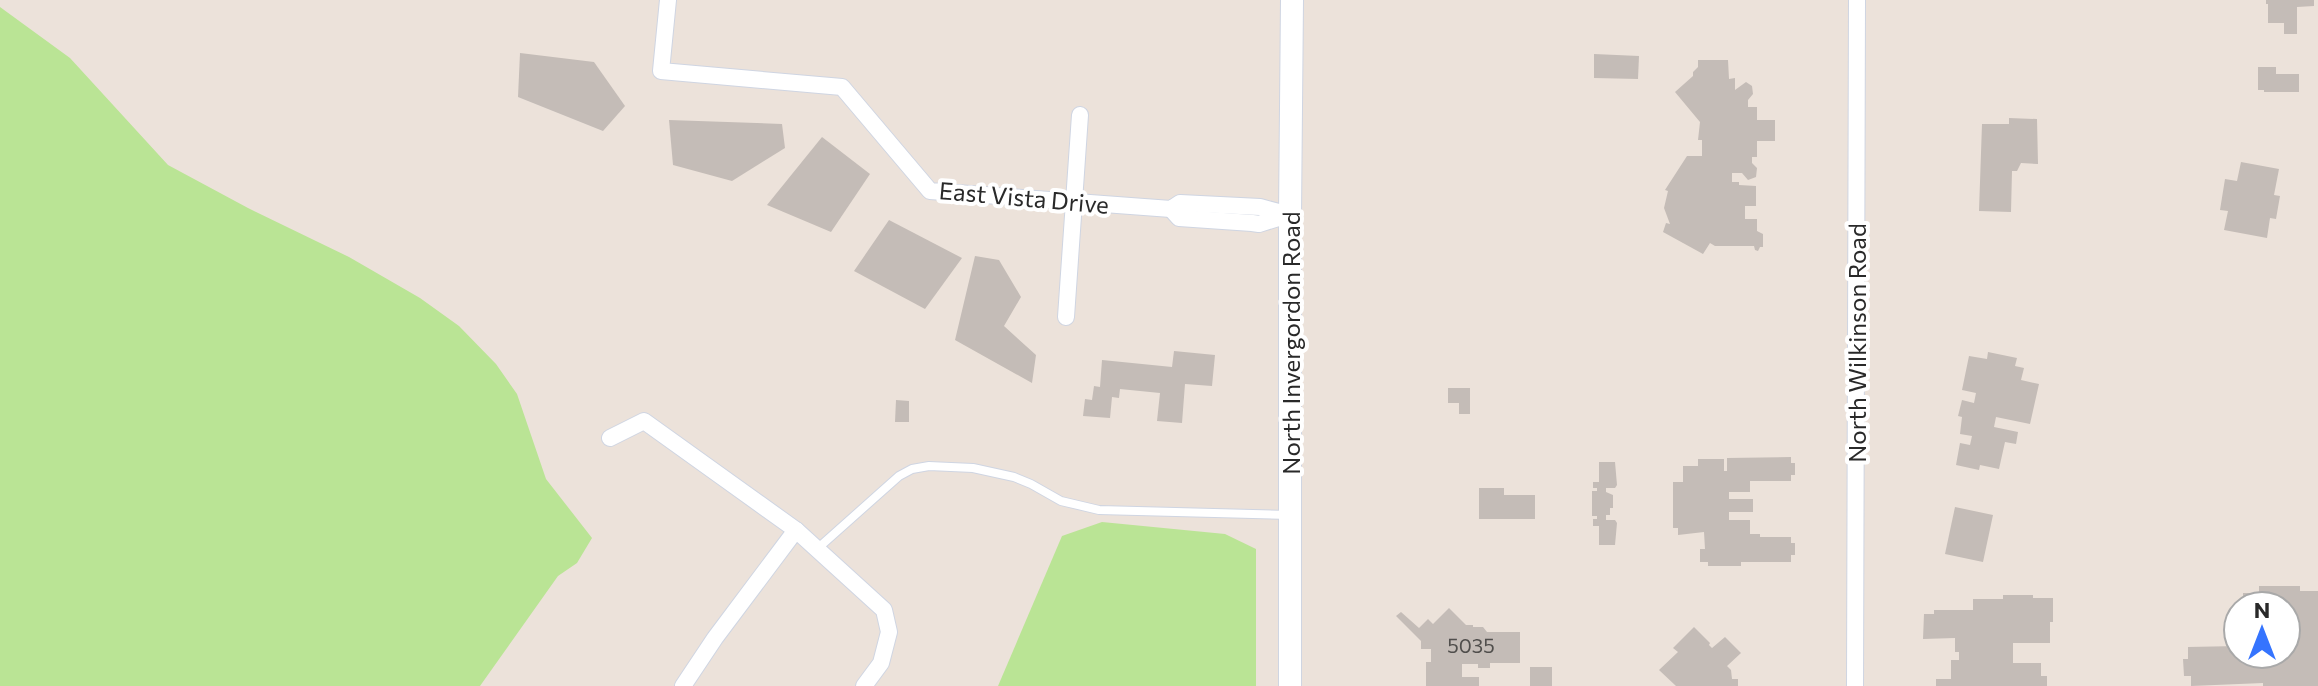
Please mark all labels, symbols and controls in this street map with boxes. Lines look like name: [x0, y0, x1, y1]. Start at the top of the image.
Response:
street label: East Vista Drive: [938, 175, 1110, 219]
street label: North Invergordon Road: [1276, 211, 1305, 475]
street label: North Wilkinson Road: [1842, 223, 1871, 463]
north arrow: [2222, 590, 2302, 670]
text: N: [2254, 596, 2270, 623]
house number: 5035: [1447, 633, 1495, 657]

